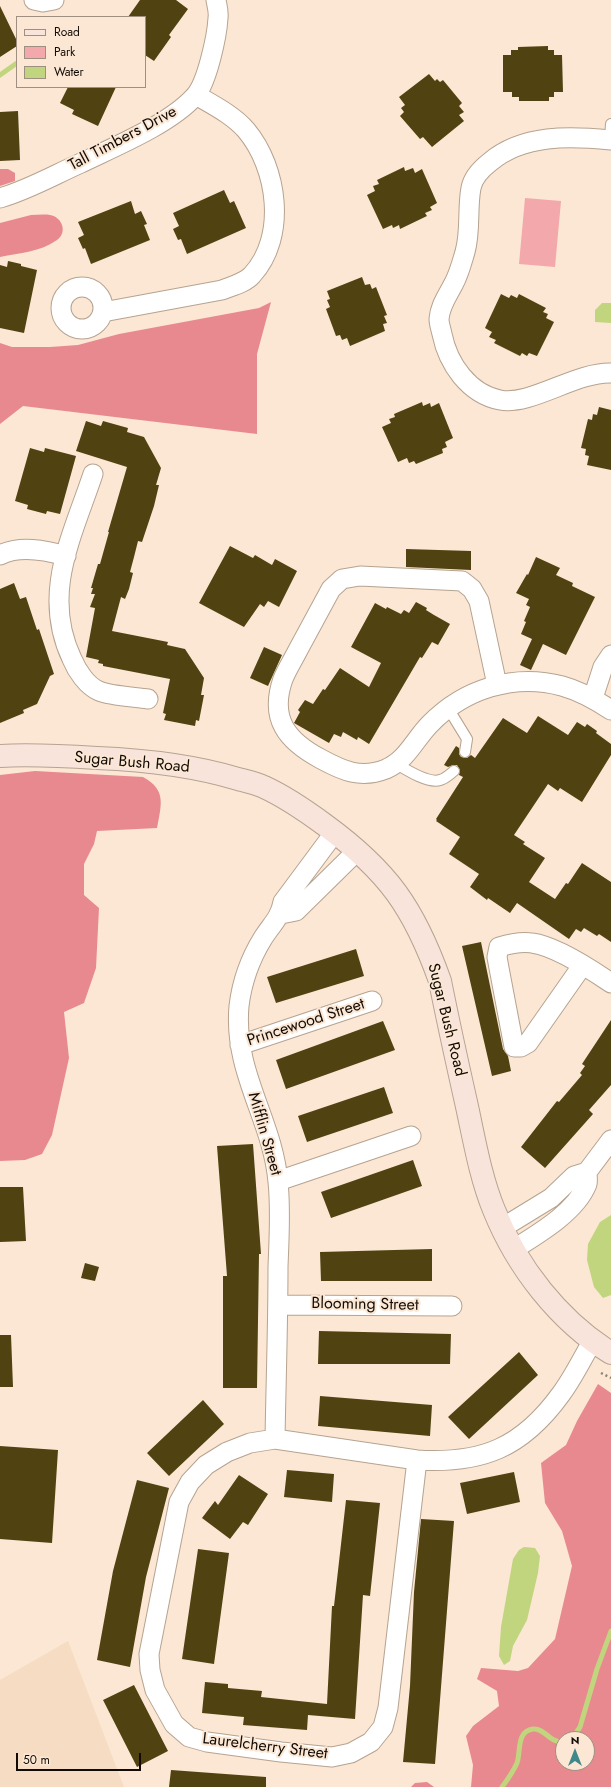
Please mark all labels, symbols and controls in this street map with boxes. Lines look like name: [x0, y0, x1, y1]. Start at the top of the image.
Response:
legend: [16, 16, 146, 88]
text: Road: [54, 23, 80, 41]
text: Park: [54, 43, 75, 61]
text: Water: [54, 63, 84, 81]
street label: Tall Timbers Drive: [66, 102, 180, 176]
street label: Sugar Bush Road: [74, 748, 190, 778]
street label: Sugar Bush Road: [423, 962, 469, 1078]
street label: Princewood Street: [245, 995, 367, 1051]
street label: Mifflin Street: [243, 1090, 285, 1178]
street label: Blooming Street: [311, 1294, 419, 1316]
street label: Laurelcherry Street: [201, 1730, 329, 1764]
north arrow: [555, 1731, 595, 1771]
text: N: [571, 1732, 579, 1748]
scale bar: [18, 1745, 143, 1771]
text: 50 m: [23, 1751, 50, 1769]

